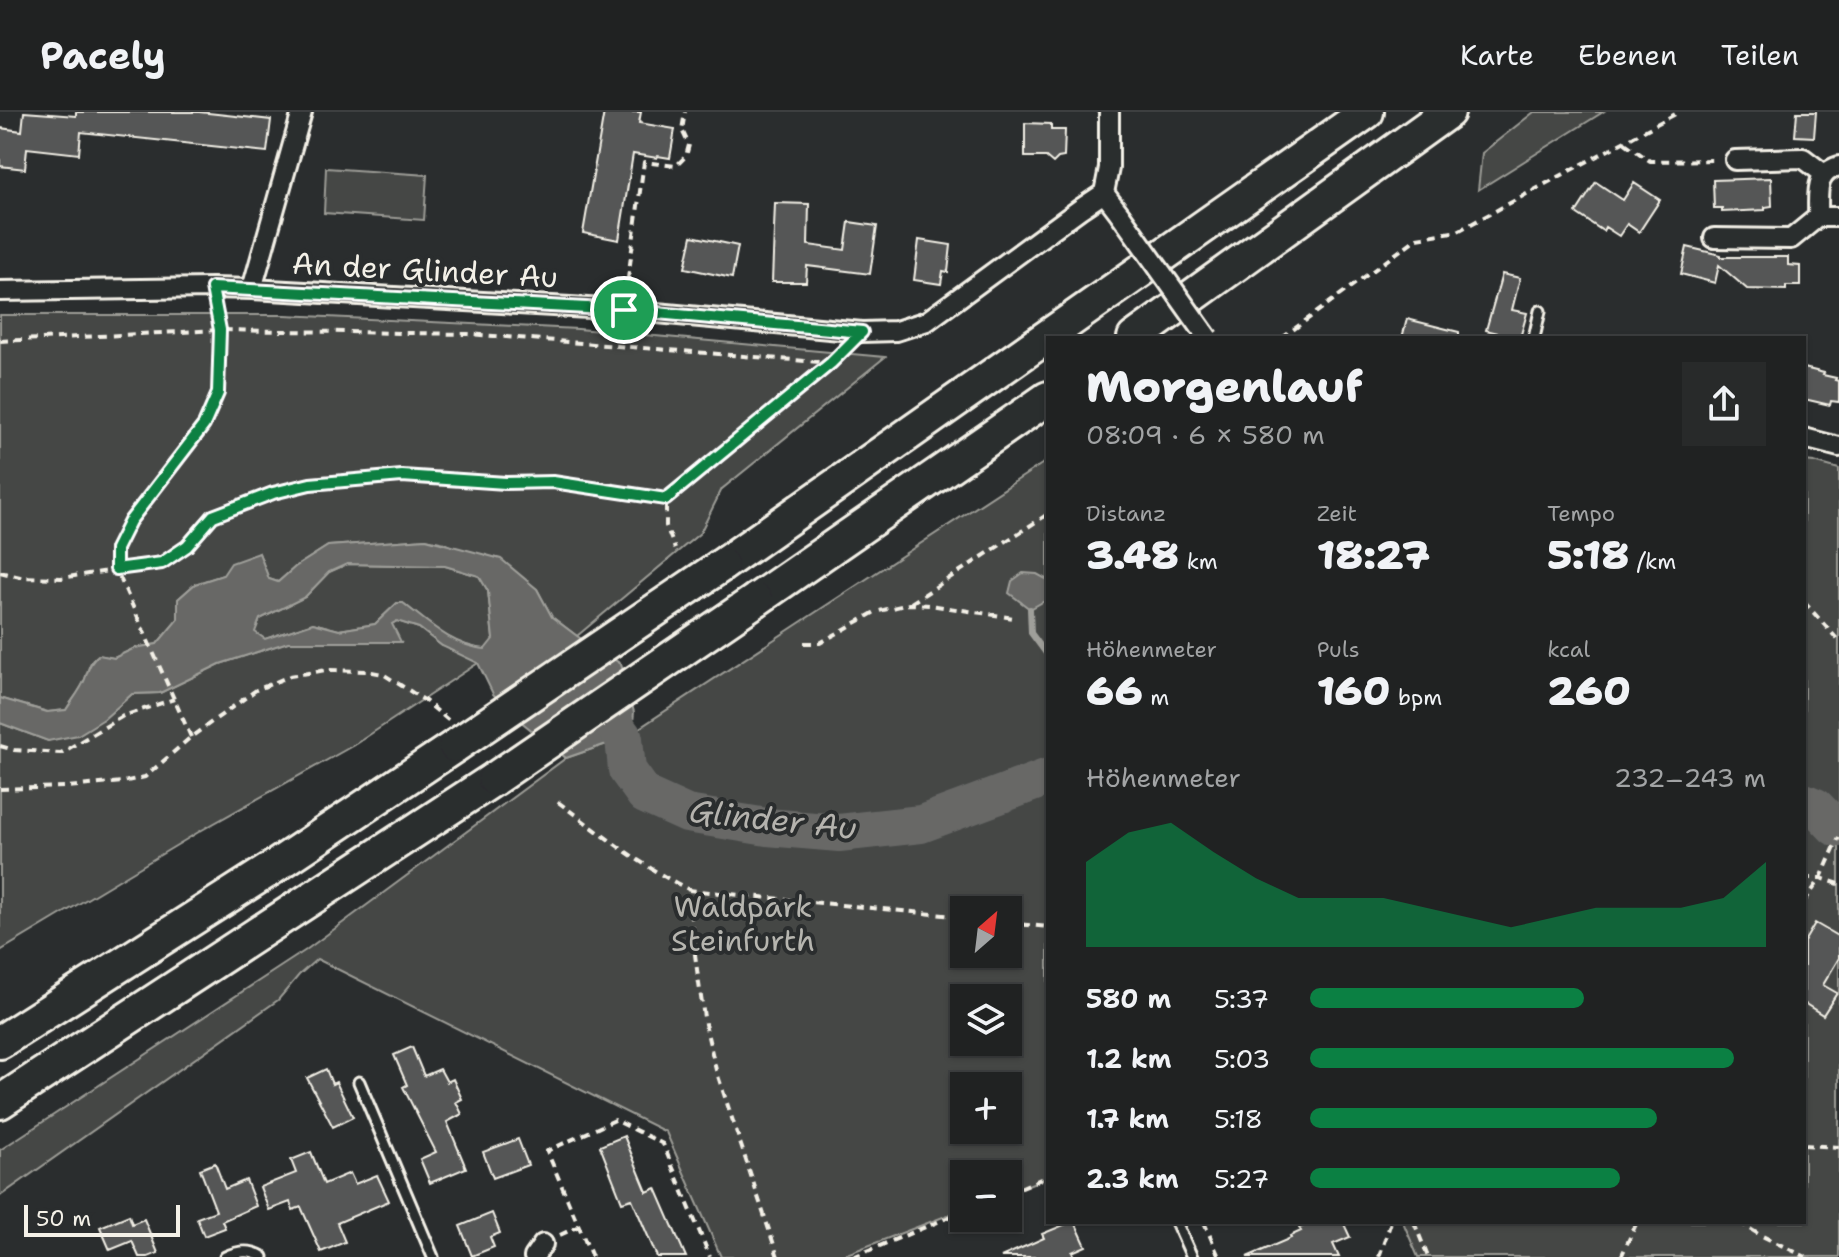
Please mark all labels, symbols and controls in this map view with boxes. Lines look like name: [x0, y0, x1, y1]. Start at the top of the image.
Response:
text: Pacely: [40, 30, 166, 81]
text: Karte: [1460, 36, 1534, 74]
text: Ebenen: [1578, 36, 1677, 74]
text: Teilen: [1721, 36, 1799, 74]
street label: An der Glinder Au: [291, 243, 559, 297]
pin: [590, 276, 658, 344]
icon: arrive: [602, 288, 646, 332]
text: Morgenlauf: [1086, 357, 1363, 416]
button: share: [1682, 362, 1766, 446]
text: 08:09 · 6 × 580 m: [1086, 417, 1325, 452]
text: Distanz: [1086, 499, 1166, 528]
text: Zeit: [1317, 499, 1357, 528]
text: Tempo: [1547, 499, 1615, 528]
text: 3.48: [1086, 528, 1179, 582]
text: 18:27: [1317, 528, 1430, 582]
text: 5:18: [1547, 528, 1629, 582]
text: km: [1179, 547, 1218, 576]
text: /km: [1629, 547, 1676, 576]
text: Höhenmeter: [1086, 635, 1217, 664]
text: Puls: [1317, 635, 1360, 664]
text: kcal: [1547, 635, 1590, 664]
text: 66: [1086, 664, 1143, 718]
text: 160: [1317, 664, 1391, 718]
text: 260: [1547, 664, 1631, 718]
text: m: [1143, 683, 1169, 712]
text: bpm: [1391, 683, 1442, 712]
text: Höhenmeter: [1086, 760, 1241, 795]
text: 232–243 m: [1614, 760, 1766, 795]
water label: Glinder Au: [687, 789, 859, 849]
park label: Waldpark Steinfurth: [671, 886, 815, 961]
north arrow: [950, 896, 1022, 968]
map controls: [950, 896, 1022, 1232]
text: 580 m: [1086, 981, 1171, 1016]
text: 5:37: [1214, 981, 1269, 1016]
button: layers: [950, 984, 1022, 1056]
text: 1.2 km: [1086, 1041, 1171, 1076]
text: 5:03: [1214, 1041, 1270, 1076]
button: +: [950, 1072, 1022, 1144]
text: 1.7 km: [1086, 1101, 1169, 1136]
text: 5:18: [1214, 1101, 1263, 1136]
button: −: [950, 1160, 1022, 1232]
text: 2.3 km: [1086, 1161, 1179, 1196]
text: 5:27: [1214, 1161, 1269, 1196]
scale bar: [24, 1201, 180, 1237]
text: 50 m: [36, 1204, 91, 1233]

